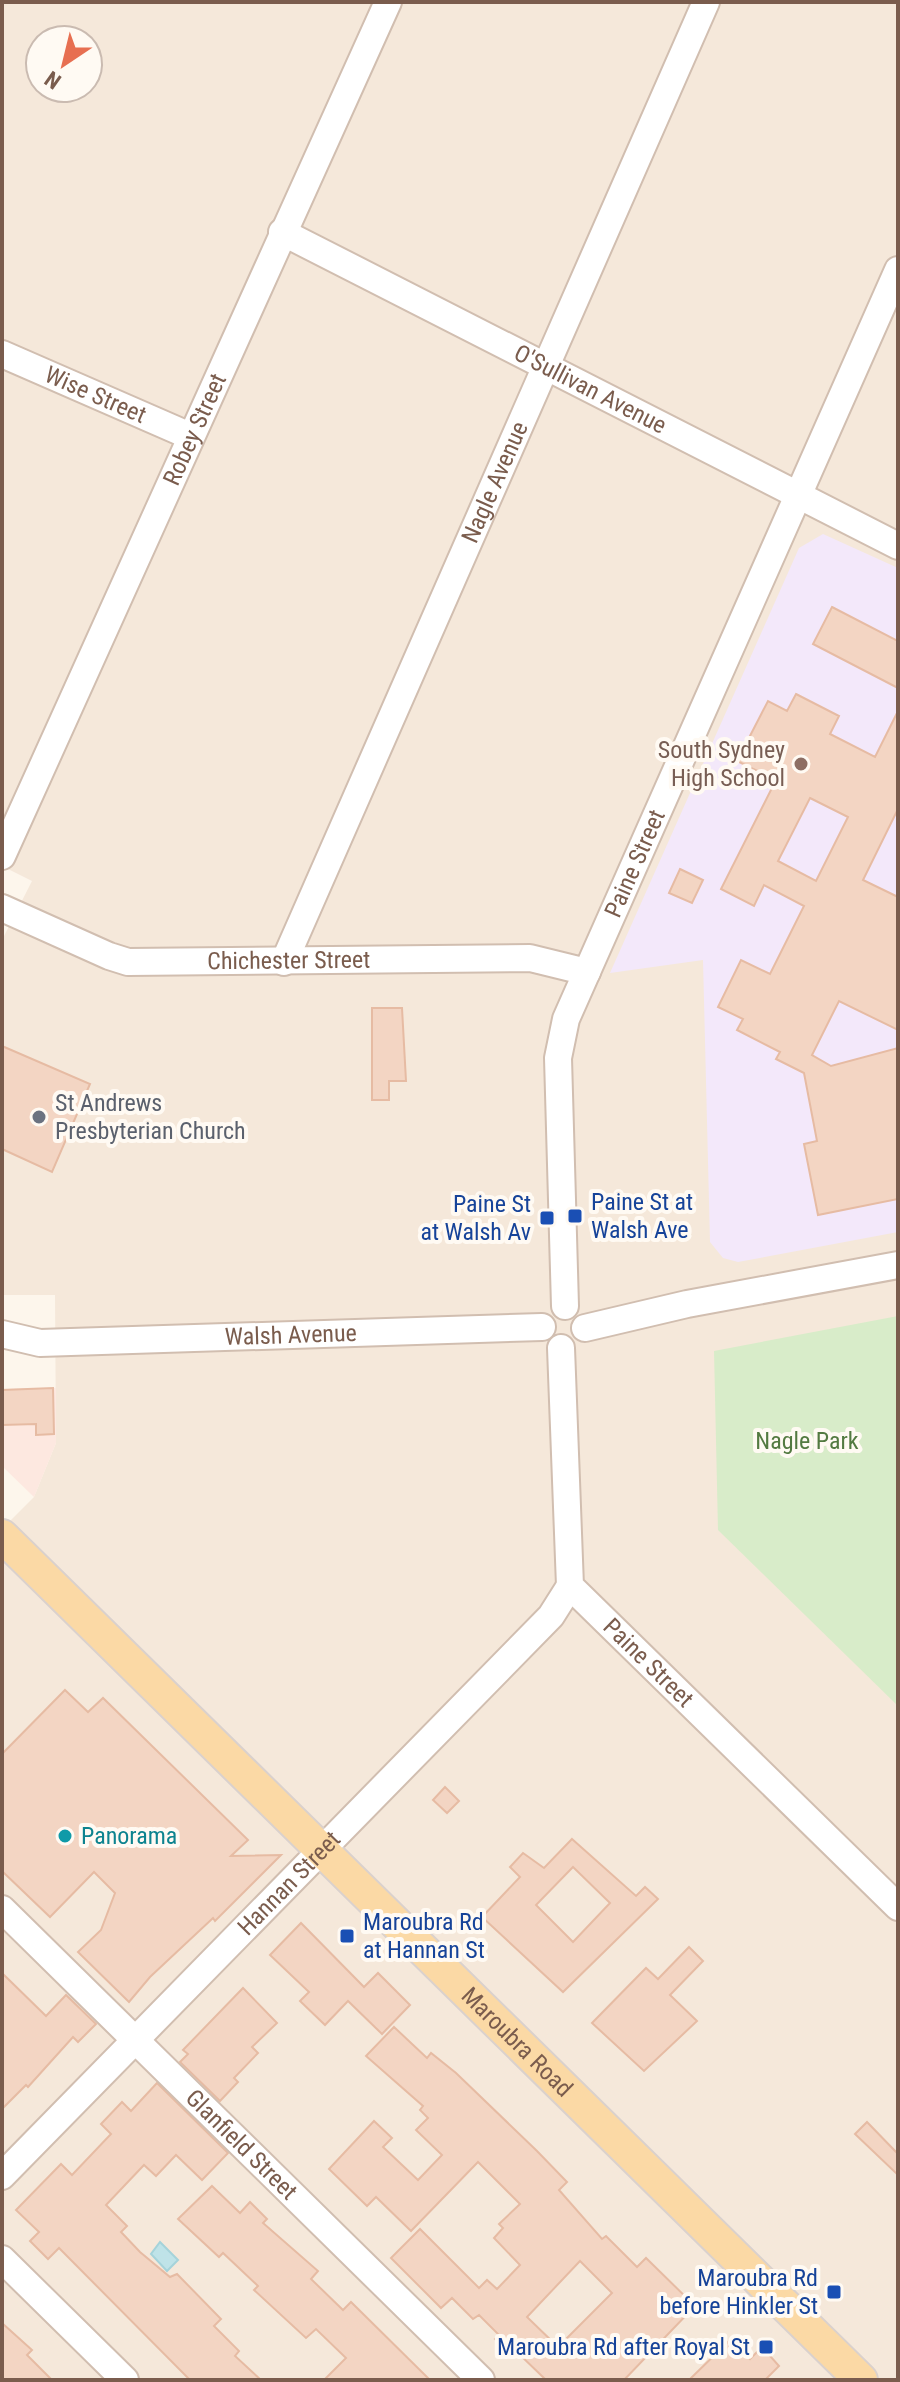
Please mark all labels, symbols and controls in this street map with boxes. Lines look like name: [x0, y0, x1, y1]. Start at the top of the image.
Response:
north arrow: [24, 24, 104, 104]
text: N: [40, 66, 66, 94]
street label: O'Sullivan Avenue: [509, 339, 671, 440]
street label: Wise Street: [41, 360, 150, 429]
street label: Robey Street: [157, 369, 232, 490]
street label: Nagle Avenue: [456, 417, 534, 547]
place label: South Sydney High School: [658, 736, 785, 792]
marker: South Sydney High School: [792, 755, 810, 773]
street label: Paine Street: [599, 805, 671, 922]
street label: Chichester Street: [207, 946, 370, 975]
place label: St Andrews Presbyterian Church: [55, 1089, 246, 1145]
marker: St Andrews Presbyterian Church: [30, 1108, 48, 1126]
place label: Paine St at Walsh Ave: [591, 1188, 693, 1244]
place label: Paine St at Walsh Av: [420, 1190, 531, 1246]
marker: Paine St at Walsh Ave: [566, 1207, 584, 1225]
marker: Paine St at Walsh Av: [538, 1209, 556, 1227]
street label: Walsh Avenue: [224, 1319, 357, 1351]
park label: Nagle Park: [755, 1427, 859, 1455]
street label: Paine Street: [598, 1613, 699, 1713]
place label: Panorama: [81, 1822, 177, 1850]
street label: Hannan Street: [232, 1825, 346, 1941]
marker: Panorama: [56, 1827, 74, 1845]
place label: Maroubra Rd at Hannan St: [363, 1908, 485, 1964]
marker: Maroubra Rd at Hannan St: [338, 1927, 356, 1945]
street label: Maroubra Road: [456, 1981, 578, 2103]
street label: Glanfield Street: [180, 2084, 303, 2205]
place label: Maroubra Rd before Hinkler St: [659, 2264, 818, 2320]
marker: Maroubra Rd before Hinkler St: [825, 2283, 843, 2301]
place label: Maroubra Rd after Royal St: [497, 2333, 750, 2361]
marker: Maroubra Rd after Royal St: [757, 2338, 775, 2356]

